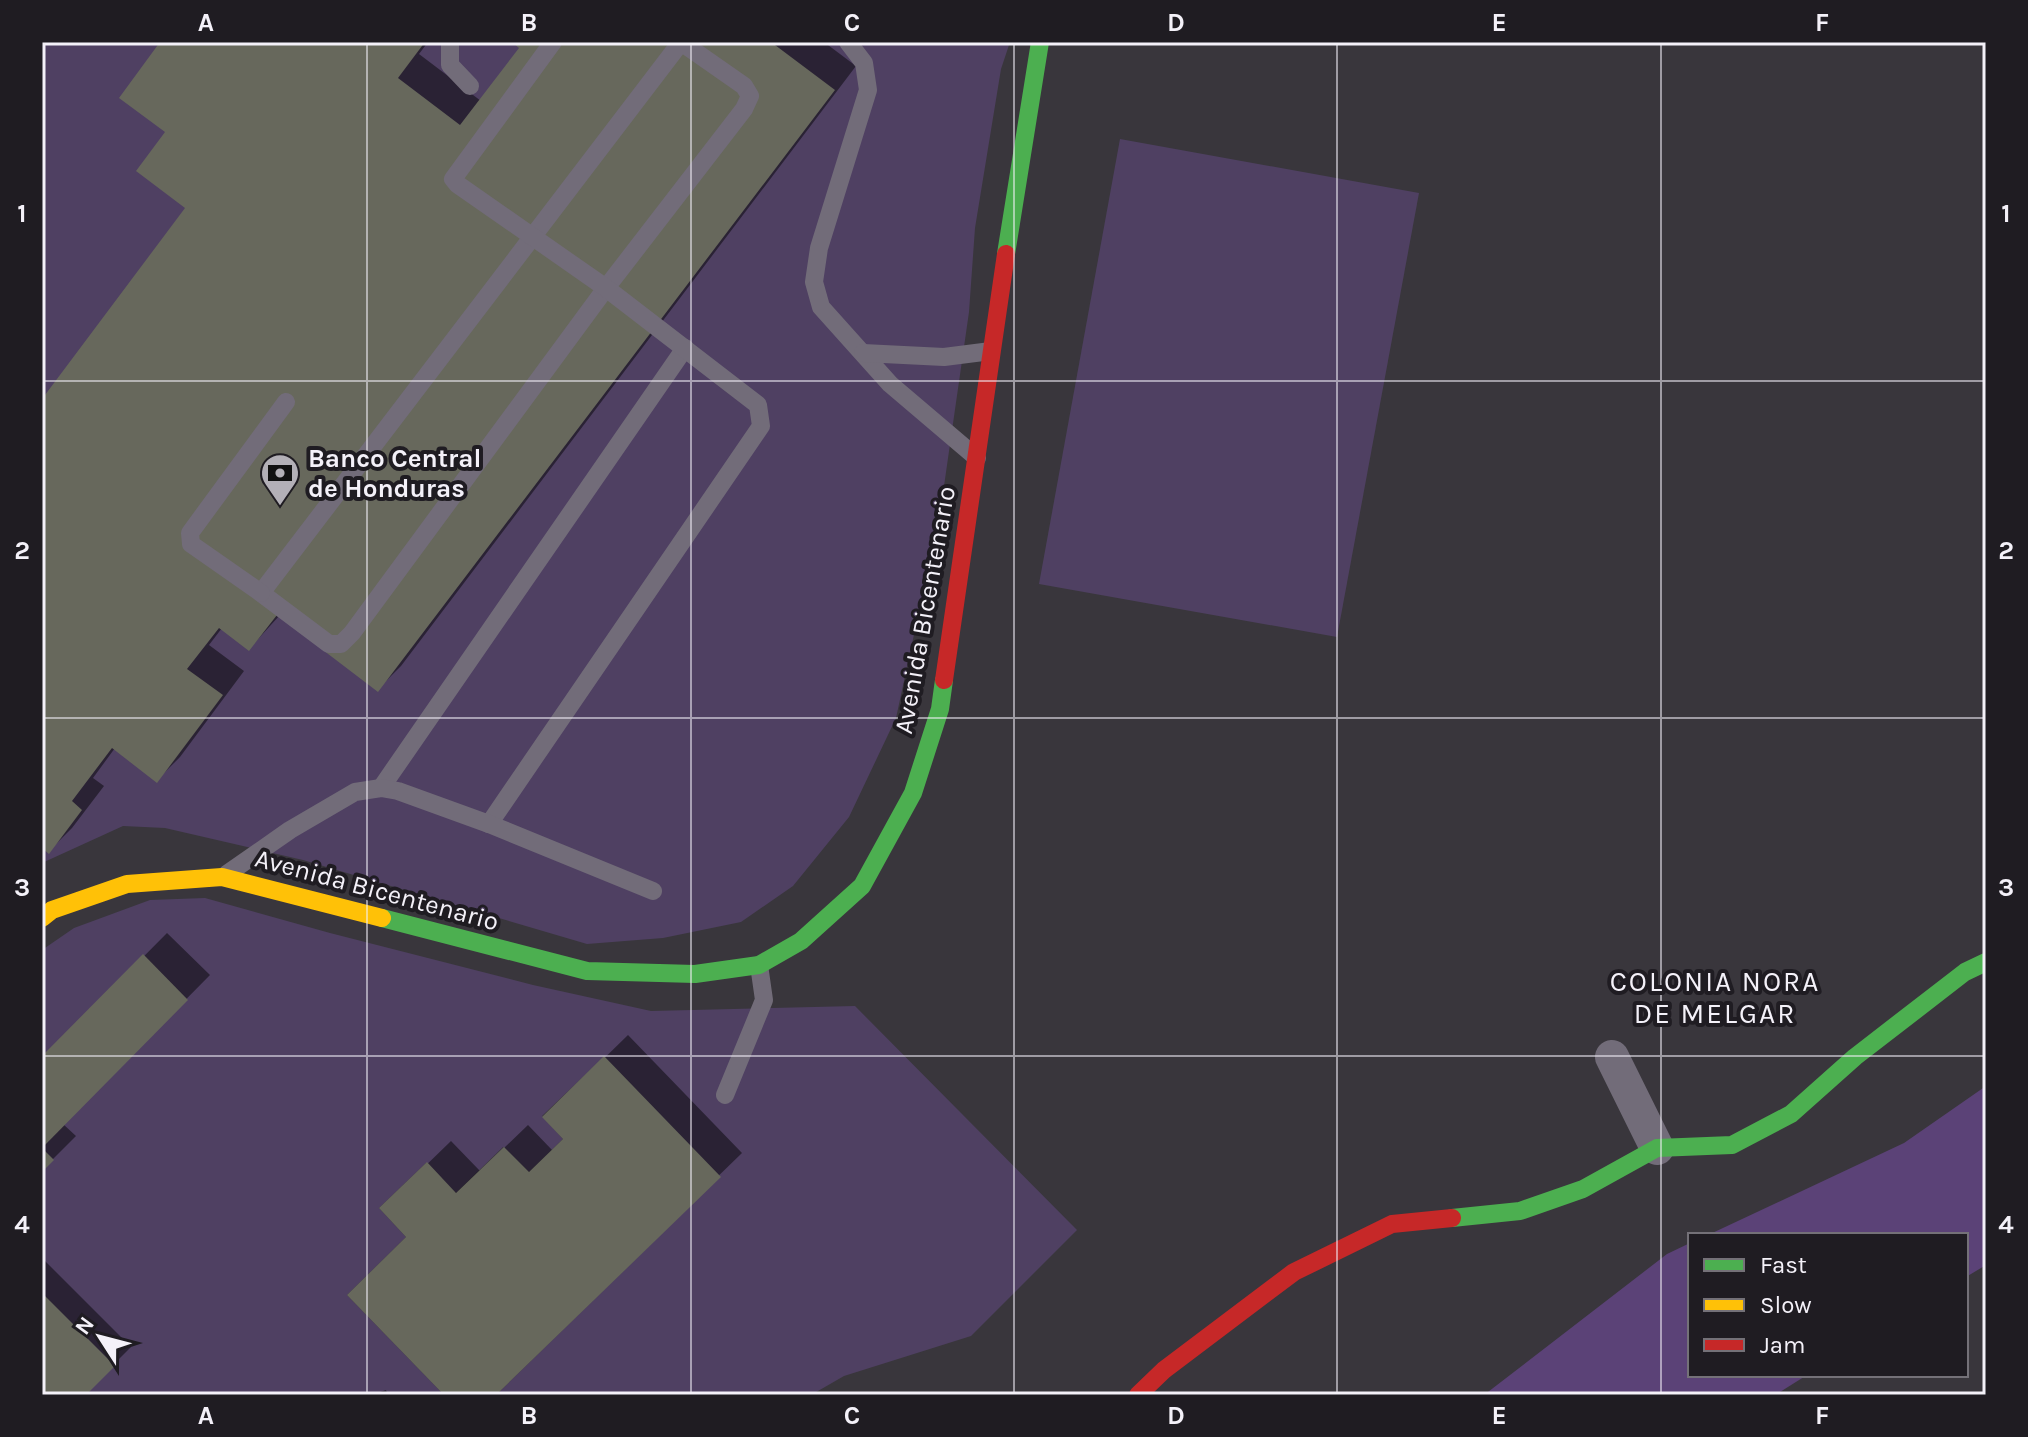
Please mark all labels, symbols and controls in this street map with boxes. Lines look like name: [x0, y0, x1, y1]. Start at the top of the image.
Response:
text: A: [198, 7, 214, 38]
text: B: [521, 7, 537, 38]
text: C: [844, 7, 860, 38]
text: D: [1167, 7, 1185, 38]
text: E: [1491, 7, 1507, 38]
text: F: [1815, 7, 1829, 38]
text: 1: [17, 198, 27, 229]
text: 1: [2001, 198, 2011, 229]
place label: Banco Central de Honduras: [308, 443, 481, 504]
bank icon: Banco Central de Honduras: [259, 452, 301, 507]
street label: Avenida Bicentenario: [888, 484, 962, 736]
text: 2: [14, 535, 30, 566]
text: 2: [1998, 535, 2014, 566]
street label: Avenida Bicentenario: [252, 843, 502, 937]
text: 3: [14, 872, 30, 903]
text: 3: [1998, 872, 2014, 903]
district label: COLONIA NORA DE MELGAR: [1610, 965, 1820, 1030]
text: 4: [14, 1209, 30, 1240]
text: 4: [1998, 1209, 2014, 1240]
legend: [1688, 1233, 1968, 1377]
text: Fast: [1760, 1251, 1807, 1279]
text: Slow: [1760, 1291, 1812, 1319]
north arrow: [60, 1297, 140, 1377]
text: N: [69, 1312, 100, 1340]
text: Jam: [1760, 1331, 1805, 1359]
text: A: [198, 1400, 214, 1431]
text: B: [521, 1400, 537, 1431]
text: C: [844, 1400, 860, 1431]
text: D: [1167, 1400, 1185, 1431]
text: E: [1491, 1400, 1507, 1431]
text: F: [1815, 1400, 1829, 1431]

